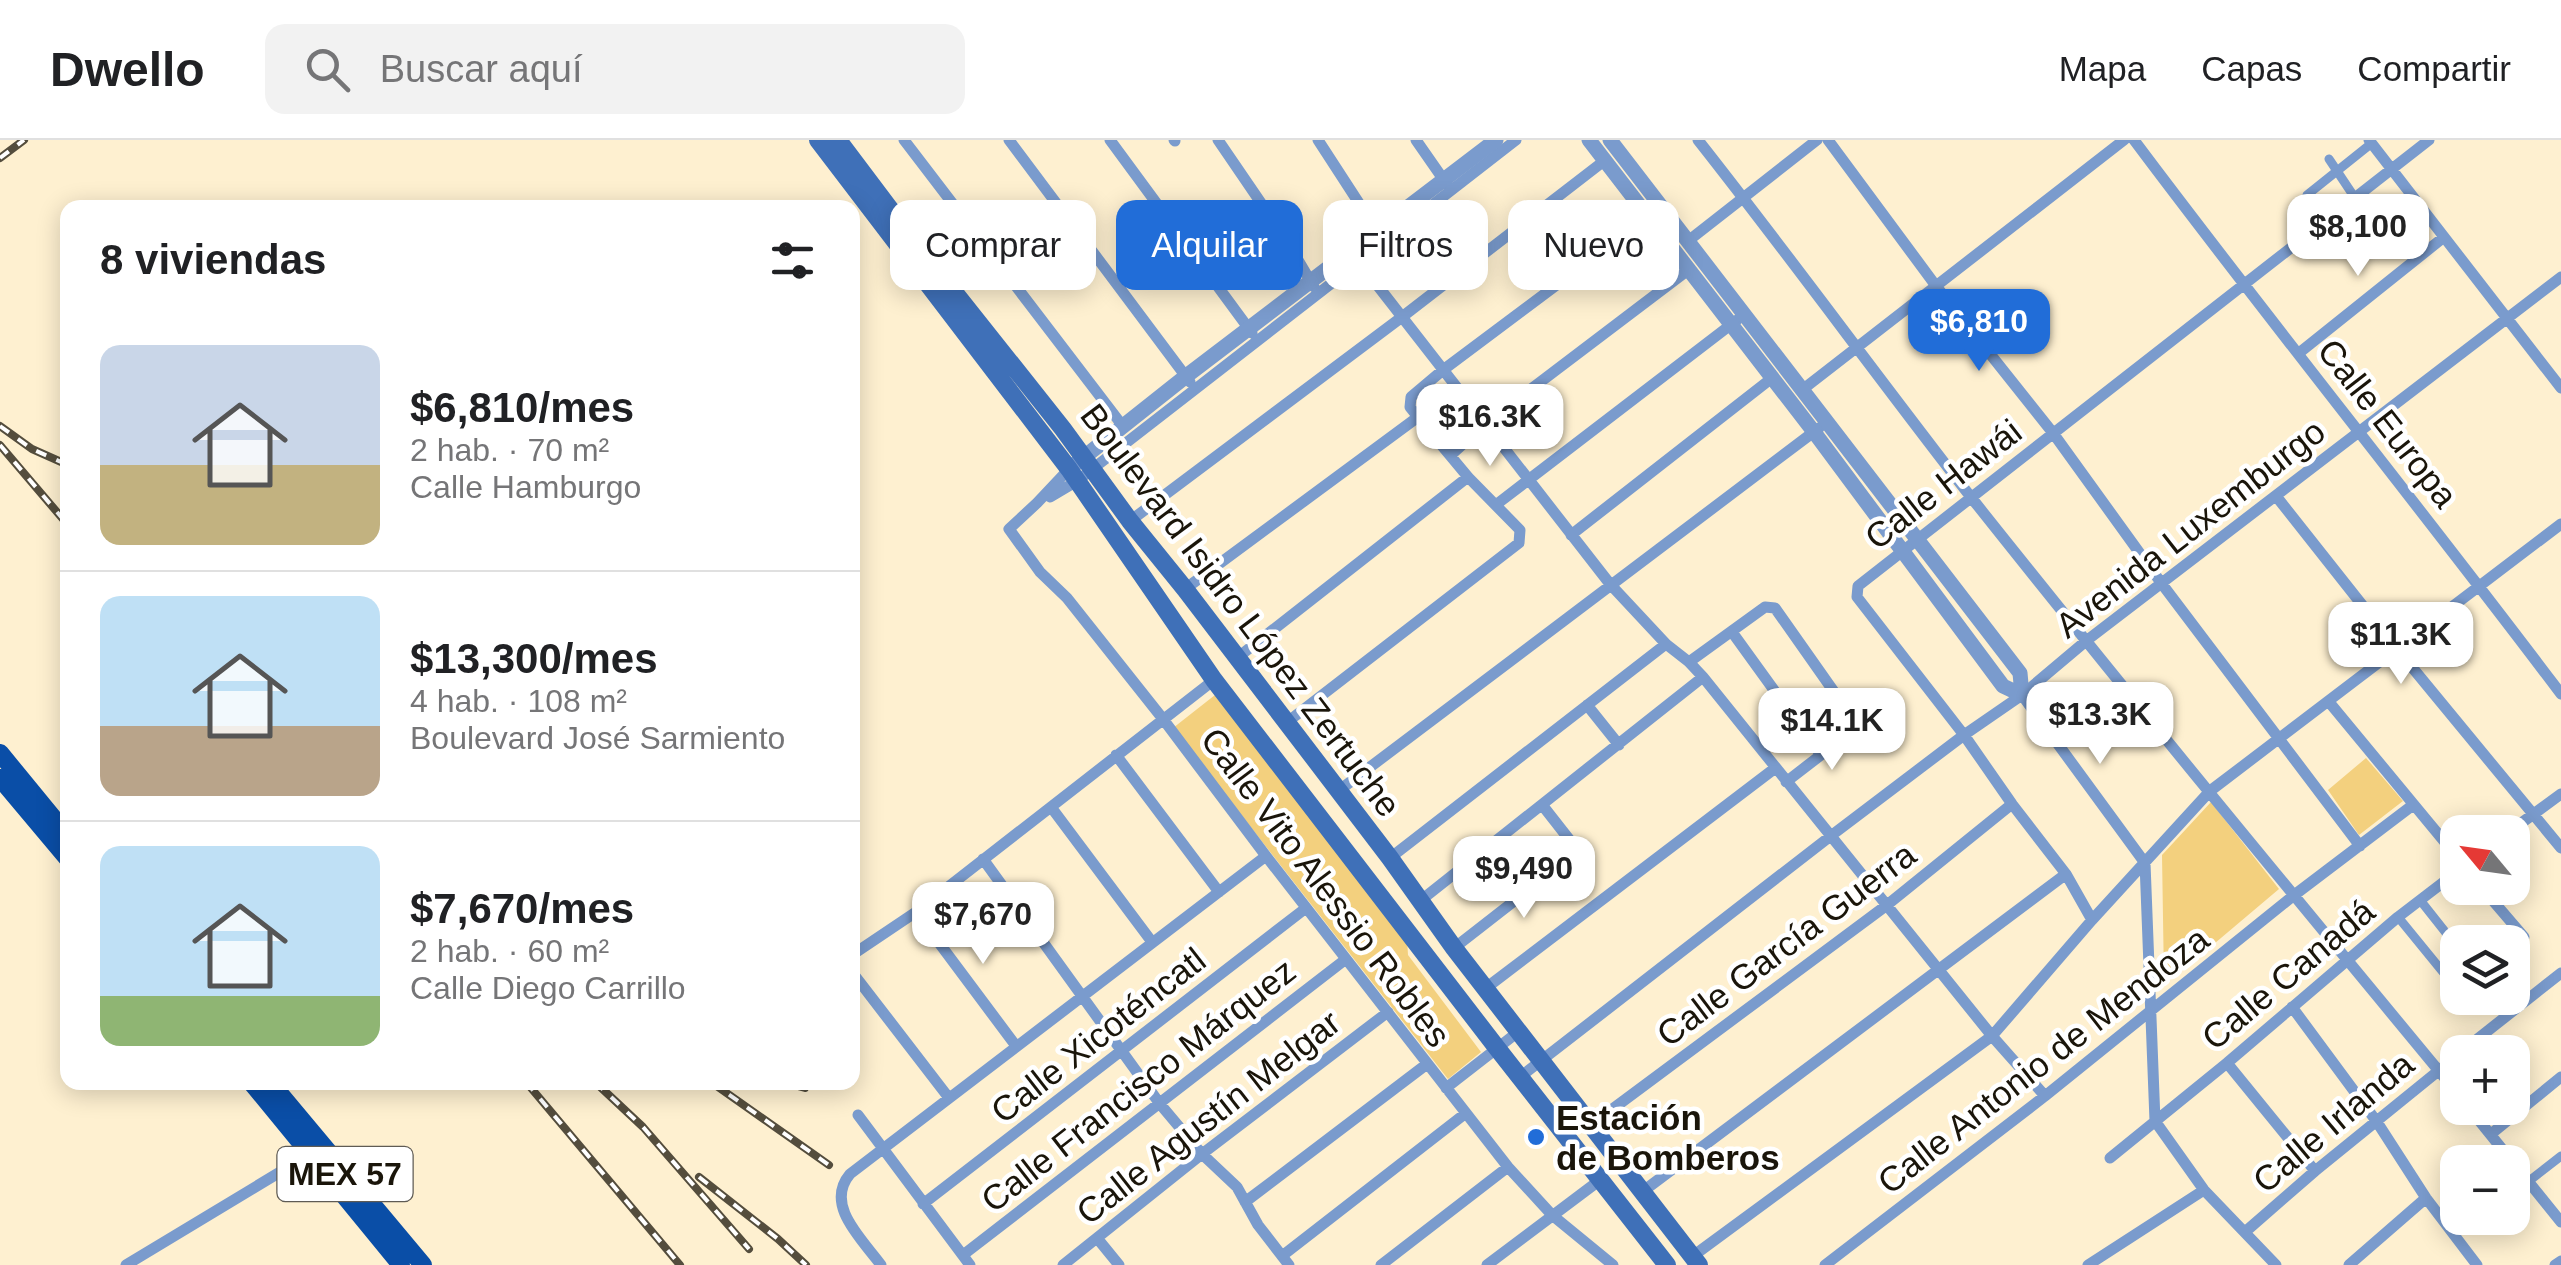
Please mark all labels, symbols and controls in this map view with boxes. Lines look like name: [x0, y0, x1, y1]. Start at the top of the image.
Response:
search box: [265, 24, 965, 114]
icon: search: [300, 42, 355, 97]
text: Dwello: [50, 43, 205, 96]
text: Buscar aquí: [380, 48, 582, 90]
text: Mapa: [2059, 49, 2146, 88]
text: Capas: [2201, 49, 2302, 88]
text: Compartir: [2357, 49, 2511, 88]
pin: $8,100: [2277, 194, 2439, 279]
chip: Comprar: [890, 200, 1096, 290]
chip: Alquilar: [1116, 200, 1303, 290]
chip: Filtros: [1323, 200, 1488, 290]
chip: Nuevo: [1508, 200, 1679, 290]
text: $8,100: [2309, 208, 2407, 244]
icon: filters: [765, 233, 820, 288]
text: 8 viviendas: [100, 236, 326, 283]
pin: $6,810: [1898, 289, 2060, 374]
text: $6,810: [1930, 303, 2028, 339]
street label: Calle Europa: [2310, 331, 2466, 515]
text: $6,810/mes: [410, 384, 634, 431]
pin: $16.3K: [1409, 384, 1571, 469]
icon: home: [180, 385, 300, 505]
street label: Boulevard Isidro López Zertuche: [1073, 396, 1409, 824]
text: $16.3K: [1438, 398, 1542, 434]
street label: Calle Hawái: [1857, 411, 2029, 557]
street label: Avenida Luxemburgo: [2048, 411, 2332, 645]
text: 2 hab. · 70 m²: [410, 432, 609, 468]
text: Calle Hamburgo: [410, 469, 641, 505]
pin: $11.3K: [2320, 602, 2482, 687]
text: $11.3K: [2350, 616, 2452, 652]
text: $13,300/mes: [410, 635, 658, 682]
icon: home: [180, 636, 300, 756]
pin: $13.3K: [2019, 682, 2181, 767]
text: 4 hab. · 108 m²: [410, 683, 627, 719]
pin: $14.1K: [1751, 688, 1913, 773]
text: $13.3K: [2048, 696, 2152, 732]
text: $14.1K: [1780, 702, 1884, 738]
text: Boulevard José Sarmiento: [410, 720, 785, 756]
street label: Calle Vito Alessio Robles: [1194, 720, 1458, 1054]
north arrow: [2440, 815, 2530, 905]
map controls: [2440, 815, 2530, 1235]
street label: Calle García Guerra: [1649, 834, 1923, 1054]
pin: $9,490: [1443, 836, 1605, 921]
text: $9,490: [1475, 850, 1573, 886]
pin: $7,670: [902, 882, 1064, 967]
text: $7,670/mes: [410, 885, 634, 932]
icon: home: [180, 886, 300, 1006]
street label: Calle Canadá: [2194, 891, 2382, 1057]
text: $7,670: [934, 896, 1032, 932]
street label: Calle Antonio de Mendoza: [1870, 919, 2216, 1201]
button: layers: [2440, 925, 2530, 1015]
text: 2 hab. · 60 m²: [410, 933, 609, 969]
street label: Calle Xicoténcatl: [983, 939, 1213, 1131]
street label: Calle Francisco Márquez: [973, 950, 1303, 1220]
text: Calle Diego Carrillo: [410, 970, 686, 1006]
street label: Calle Agustín Melgar: [1069, 1002, 1348, 1232]
button: +: [2440, 1035, 2530, 1125]
street label: Calle Irlanda: [2245, 1044, 2421, 1200]
place label: Estación de Bomberos: [1556, 1098, 1780, 1177]
marker: Estación de Bomberos: [1525, 1126, 1547, 1148]
button: −: [2440, 1145, 2530, 1235]
road number: MEX 57: [278, 1147, 412, 1201]

